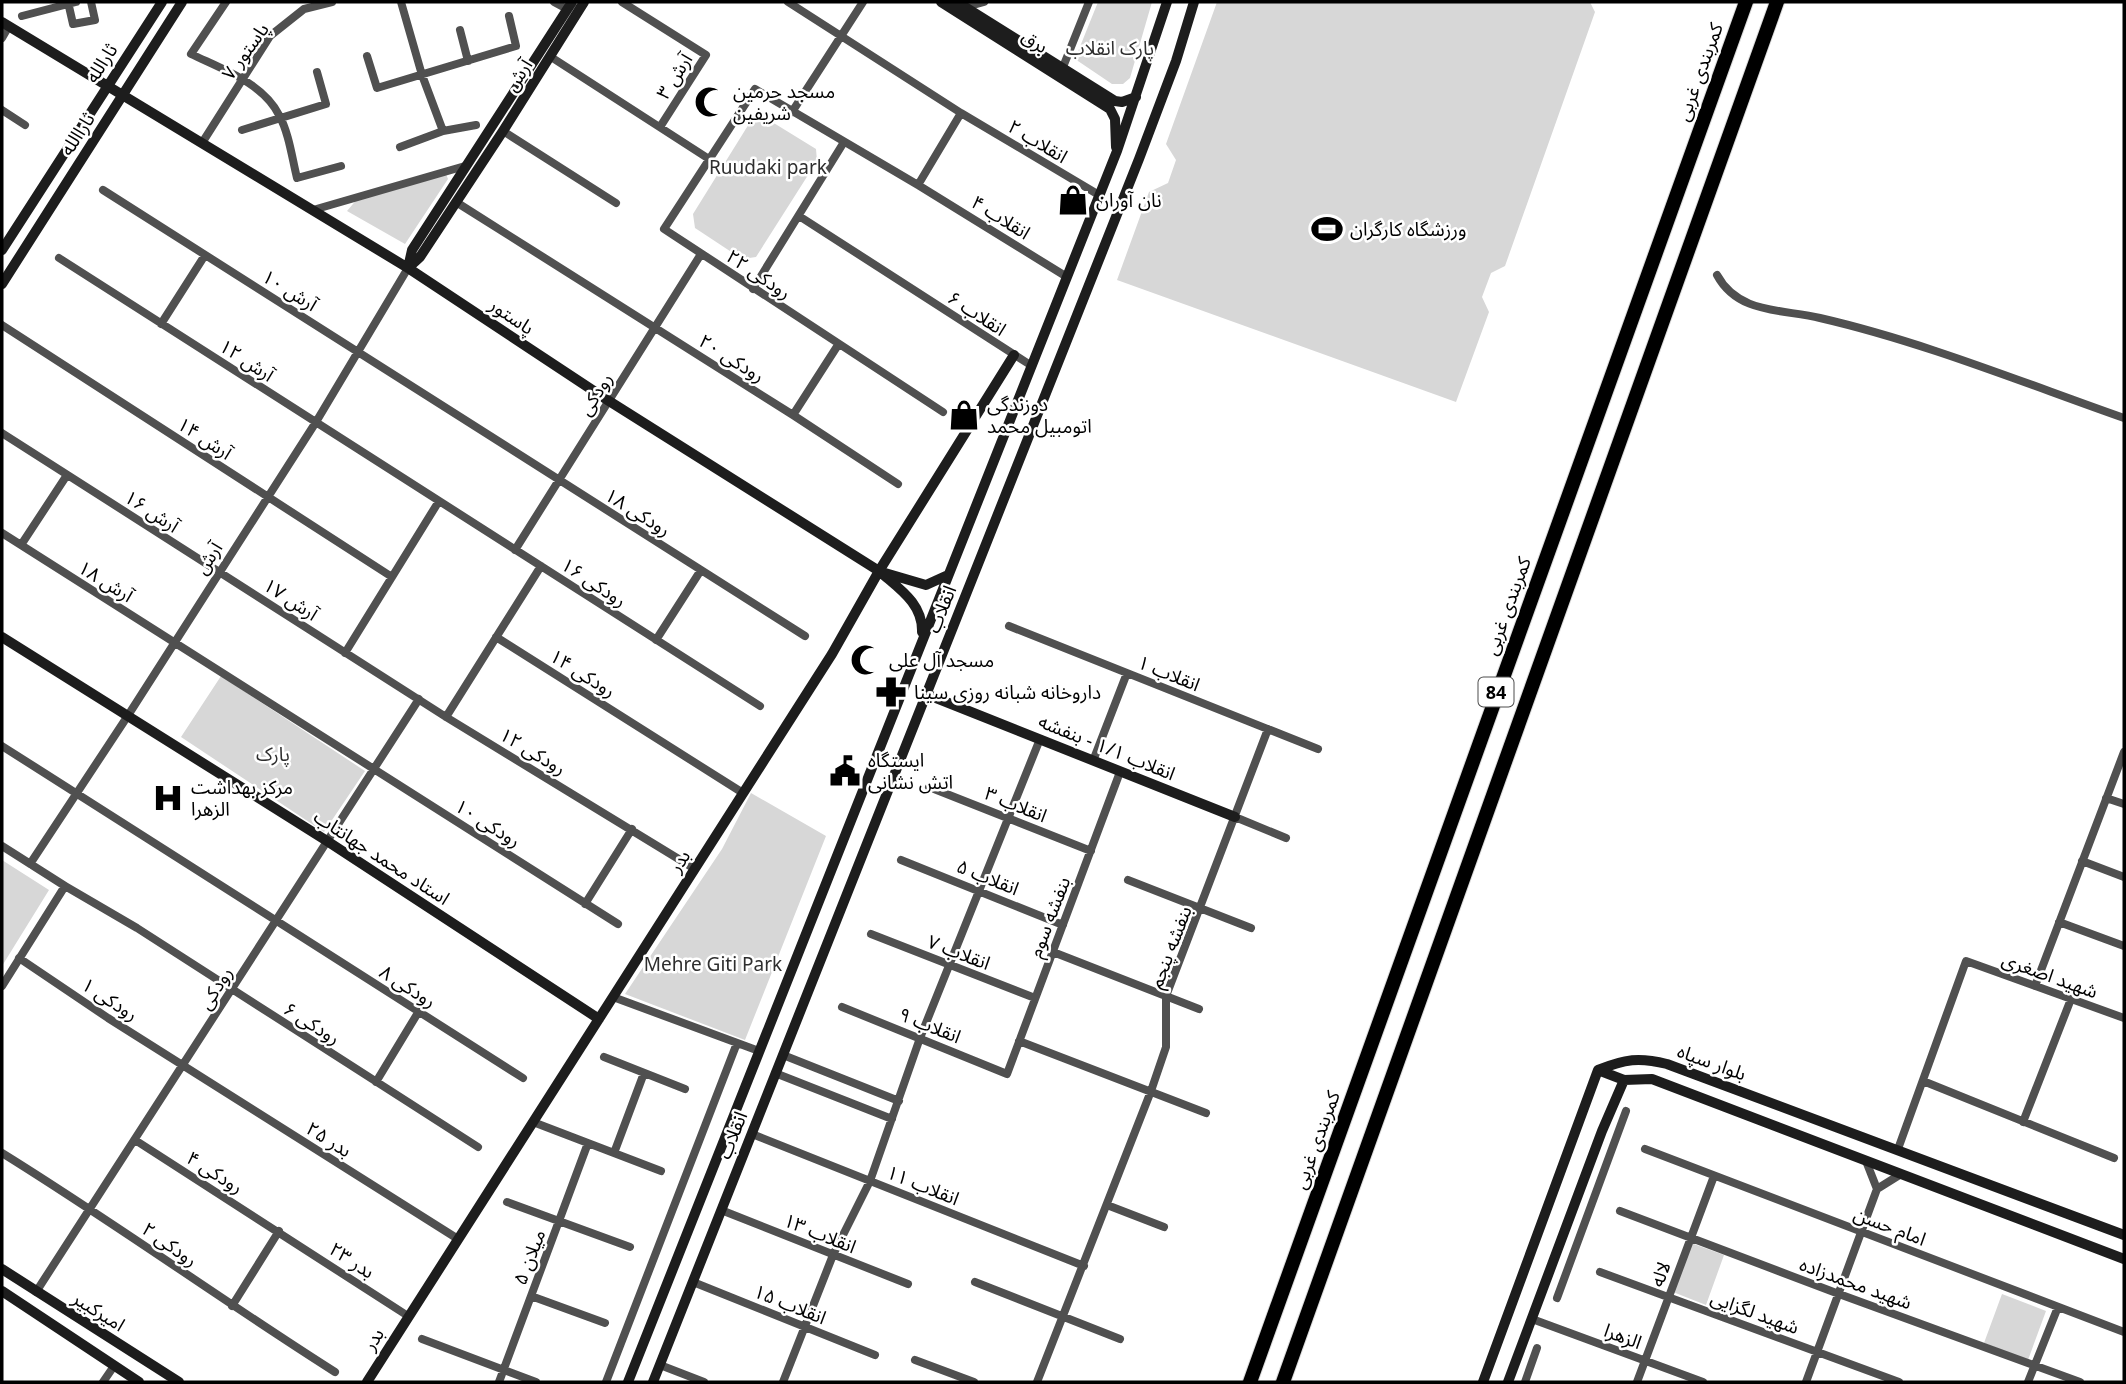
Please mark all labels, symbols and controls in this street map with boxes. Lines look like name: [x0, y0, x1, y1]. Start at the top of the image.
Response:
street label: پاستور ۷: [215, 17, 275, 85]
street label: کمربندی غربی: [1669, 18, 1729, 125]
street label: برق: [1017, 23, 1053, 59]
park label: پارک انقلاب: [1066, 35, 1154, 61]
street label: ثارالله: [79, 38, 123, 88]
street label: آرش ۳: [650, 47, 699, 104]
street label: آرش: [498, 53, 539, 96]
place label: مسجد حرمین شریفین: [733, 78, 835, 126]
mosque icon: مسجد حرمین شریفین: [693, 85, 727, 119]
street label: ثاراالله: [53, 107, 101, 161]
street label: انقلاب ۲: [1003, 113, 1073, 169]
park label: Ruudaki park: [709, 154, 827, 180]
shop icon: نان آوران: [1056, 183, 1090, 217]
place label: نان آوران: [1096, 187, 1162, 213]
street label: انقلاب ۴: [967, 189, 1035, 245]
sports icon: ورزشگاه کارگران: [1310, 212, 1344, 246]
place label: ورزشگاه کارگران: [1350, 216, 1467, 242]
street label: رودکی ۲۲: [721, 243, 797, 305]
street label: آرش ۱۰: [257, 263, 324, 318]
street label: انقلاب ۶: [943, 284, 1011, 342]
street label: پاستور: [483, 291, 540, 341]
street label: رودکی ۲۰: [694, 328, 770, 388]
street label: آرش ۱۲: [215, 333, 281, 388]
street label: رودکی: [572, 367, 618, 421]
place label: دوزندگی اتومبیل محمد: [987, 391, 1092, 439]
shop icon: دوزندگی اتومبیل محمد: [947, 398, 981, 432]
street label: آرش ۱۴: [173, 411, 239, 466]
street label: رودکی ۱۸: [600, 482, 676, 542]
street label: آرش ۱۶: [120, 484, 186, 539]
street label: آرش: [188, 536, 229, 579]
street label: رودکی ۱۶: [556, 551, 632, 613]
street label: کمربندی غربی: [1477, 552, 1537, 659]
street label: آرش ۱۸: [73, 554, 140, 609]
street label: آرش ۱۷: [259, 572, 325, 627]
street label: انقلاب: [920, 581, 962, 637]
street label: رودکی ۱۴: [545, 643, 621, 703]
mosque icon: مسجد آل علی: [849, 643, 883, 677]
place label: مسجد آل علی: [889, 647, 994, 673]
street label: انقلاب ۱: [1134, 649, 1204, 697]
pharmacy icon: داروخانه شبانه روزی سینا: [874, 675, 908, 709]
road number: 84: [1478, 678, 1514, 706]
place label: داروخانه شبانه روزی سینا: [914, 679, 1101, 705]
street label: انقلاب ۱/۱ - بنفشه: [1035, 708, 1179, 786]
street label: رودکی ۱۲: [495, 721, 571, 781]
park label: پارک: [256, 741, 290, 767]
place label: ایستگاه اتش نشانی: [868, 747, 953, 795]
public building icon: ایستگاه اتش نشانی: [828, 754, 862, 788]
place label: مرکز بهداشت الزهرا: [191, 774, 293, 822]
street label: انقلاب ۳: [981, 780, 1051, 828]
hospital icon: مرکز بهداشت الزهرا: [151, 781, 185, 815]
street label: رودکی ۱۰: [450, 793, 526, 853]
street label: استاد محمد جهانتاب: [309, 803, 455, 911]
street label: بدر: [662, 845, 696, 878]
street label: انقلاب ۵: [953, 853, 1023, 901]
street label: بنفشه سوم: [1022, 873, 1078, 962]
street label: بنفشه پنجم: [1142, 902, 1199, 993]
street label: انقلاب ۷: [924, 928, 994, 976]
street label: شهید اصغری: [1998, 946, 2102, 1004]
park label: Mehre Giti Park: [644, 951, 782, 977]
street label: رودکی ۸: [375, 959, 441, 1013]
street label: رودکی: [192, 961, 238, 1015]
street label: رودکی ۱: [77, 971, 143, 1027]
street label: رودکی ۶: [279, 996, 345, 1050]
street label: انقلاب ۹: [895, 1001, 965, 1049]
street label: بلوار سپاه: [1674, 1038, 1750, 1087]
street label: کمربندی غربی: [1286, 1086, 1346, 1193]
street label: انقلاب: [711, 1107, 753, 1163]
street label: بدر ۲۵: [301, 1115, 357, 1163]
street label: رودکی ۴: [182, 1145, 248, 1199]
street label: انقلاب ۱۱: [883, 1159, 963, 1211]
street label: امام حسن: [1849, 1200, 1930, 1254]
street label: انقلاب ۱۳: [780, 1207, 860, 1259]
street label: رودکی ۲: [137, 1216, 203, 1272]
street label: میلان ۵: [507, 1226, 551, 1288]
street label: بدر ۲۳: [324, 1236, 380, 1284]
street label: شهید محمدزاده: [1796, 1251, 1916, 1315]
street label: لاله: [1643, 1258, 1677, 1290]
street label: انقلاب ۱۵: [750, 1278, 830, 1330]
street label: امیرکبیر: [67, 1284, 130, 1337]
street label: شهید لگزایی: [1707, 1284, 1803, 1340]
street label: الزهرا: [1600, 1317, 1646, 1355]
street label: بدر: [356, 1323, 390, 1356]

